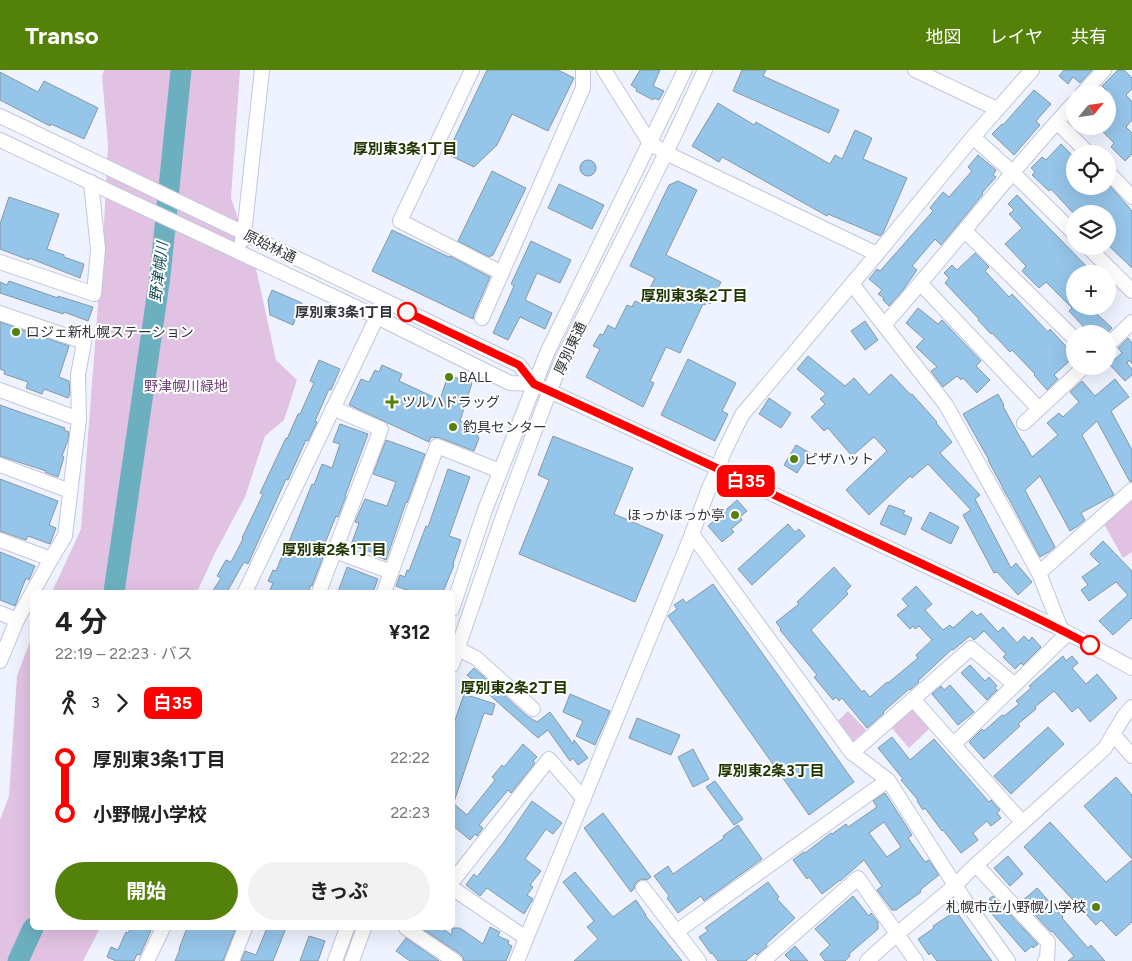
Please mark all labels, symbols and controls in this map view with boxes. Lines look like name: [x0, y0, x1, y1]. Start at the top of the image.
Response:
text: Transo: [25, 21, 99, 50]
text: 地図: [926, 26, 962, 48]
text: レイヤ: [990, 26, 1043, 48]
text: 共有: [1071, 26, 1107, 48]
north arrow: [1066, 85, 1116, 135]
map controls: [1066, 85, 1116, 375]
district label: 厚別東3条1丁目: [353, 140, 457, 158]
button: locate: [1066, 145, 1116, 195]
button: layers: [1066, 205, 1116, 255]
street label: 原始林通: [241, 227, 299, 266]
water label: 野津幌川: [146, 239, 172, 303]
button: +: [1066, 265, 1116, 315]
district label: 厚別東3条2丁目: [640, 287, 748, 305]
marker: 厚別東3条1丁目: [397, 302, 417, 322]
place label: 厚別東3条1丁目: [295, 304, 393, 321]
street label: 厚別東通: [551, 319, 590, 377]
place label: ロジェ新札幌ステーション: [26, 324, 194, 341]
button: −: [1066, 325, 1116, 375]
marker: ロジェ新札幌ステーション: [10, 326, 22, 338]
place label: BALL: [459, 369, 492, 386]
marker: BALL: [443, 371, 455, 383]
park label: 野津幌川緑地: [144, 378, 228, 395]
place label: ツルハドラッグ: [402, 394, 500, 411]
marker: ツルハドラッグ: [386, 396, 398, 408]
place label: 釣具センター: [463, 419, 547, 436]
marker: 釣具センター: [447, 421, 459, 433]
place label: ピザハット: [804, 451, 874, 468]
marker: ピザハット: [788, 453, 800, 465]
line badge: 白35: [717, 465, 775, 497]
text: 白35: [727, 470, 765, 492]
place label: ほっかほっか亭: [627, 507, 725, 524]
marker: ほっかほっか亭: [729, 509, 741, 521]
district label: 厚別東2条1丁目: [281, 541, 387, 559]
text: 4 分: [55, 604, 107, 638]
text: ¥312: [389, 621, 430, 644]
unlabelled marker: [1080, 635, 1100, 655]
text: 22:19 – 22:23 · バス: [55, 644, 193, 663]
district label: 厚別東2条2丁目: [460, 679, 568, 697]
icon: walk: [55, 689, 83, 717]
icon: forward: [108, 689, 136, 717]
text: 白35: [154, 692, 192, 714]
text: 3: [91, 693, 100, 712]
text: 厚別東3条1丁目: [93, 748, 226, 771]
text: 22:22: [390, 748, 430, 767]
district label: 厚別東2条3丁目: [717, 762, 825, 780]
text: 小野幌小学校: [93, 803, 207, 826]
text: 22:23: [390, 803, 430, 822]
button: 開始: [55, 862, 238, 920]
button: きっぷ: [248, 862, 430, 920]
place label: 札幌市立小野幌小学校: [946, 899, 1086, 916]
marker: 札幌市立小野幌小学校: [1090, 901, 1102, 913]

